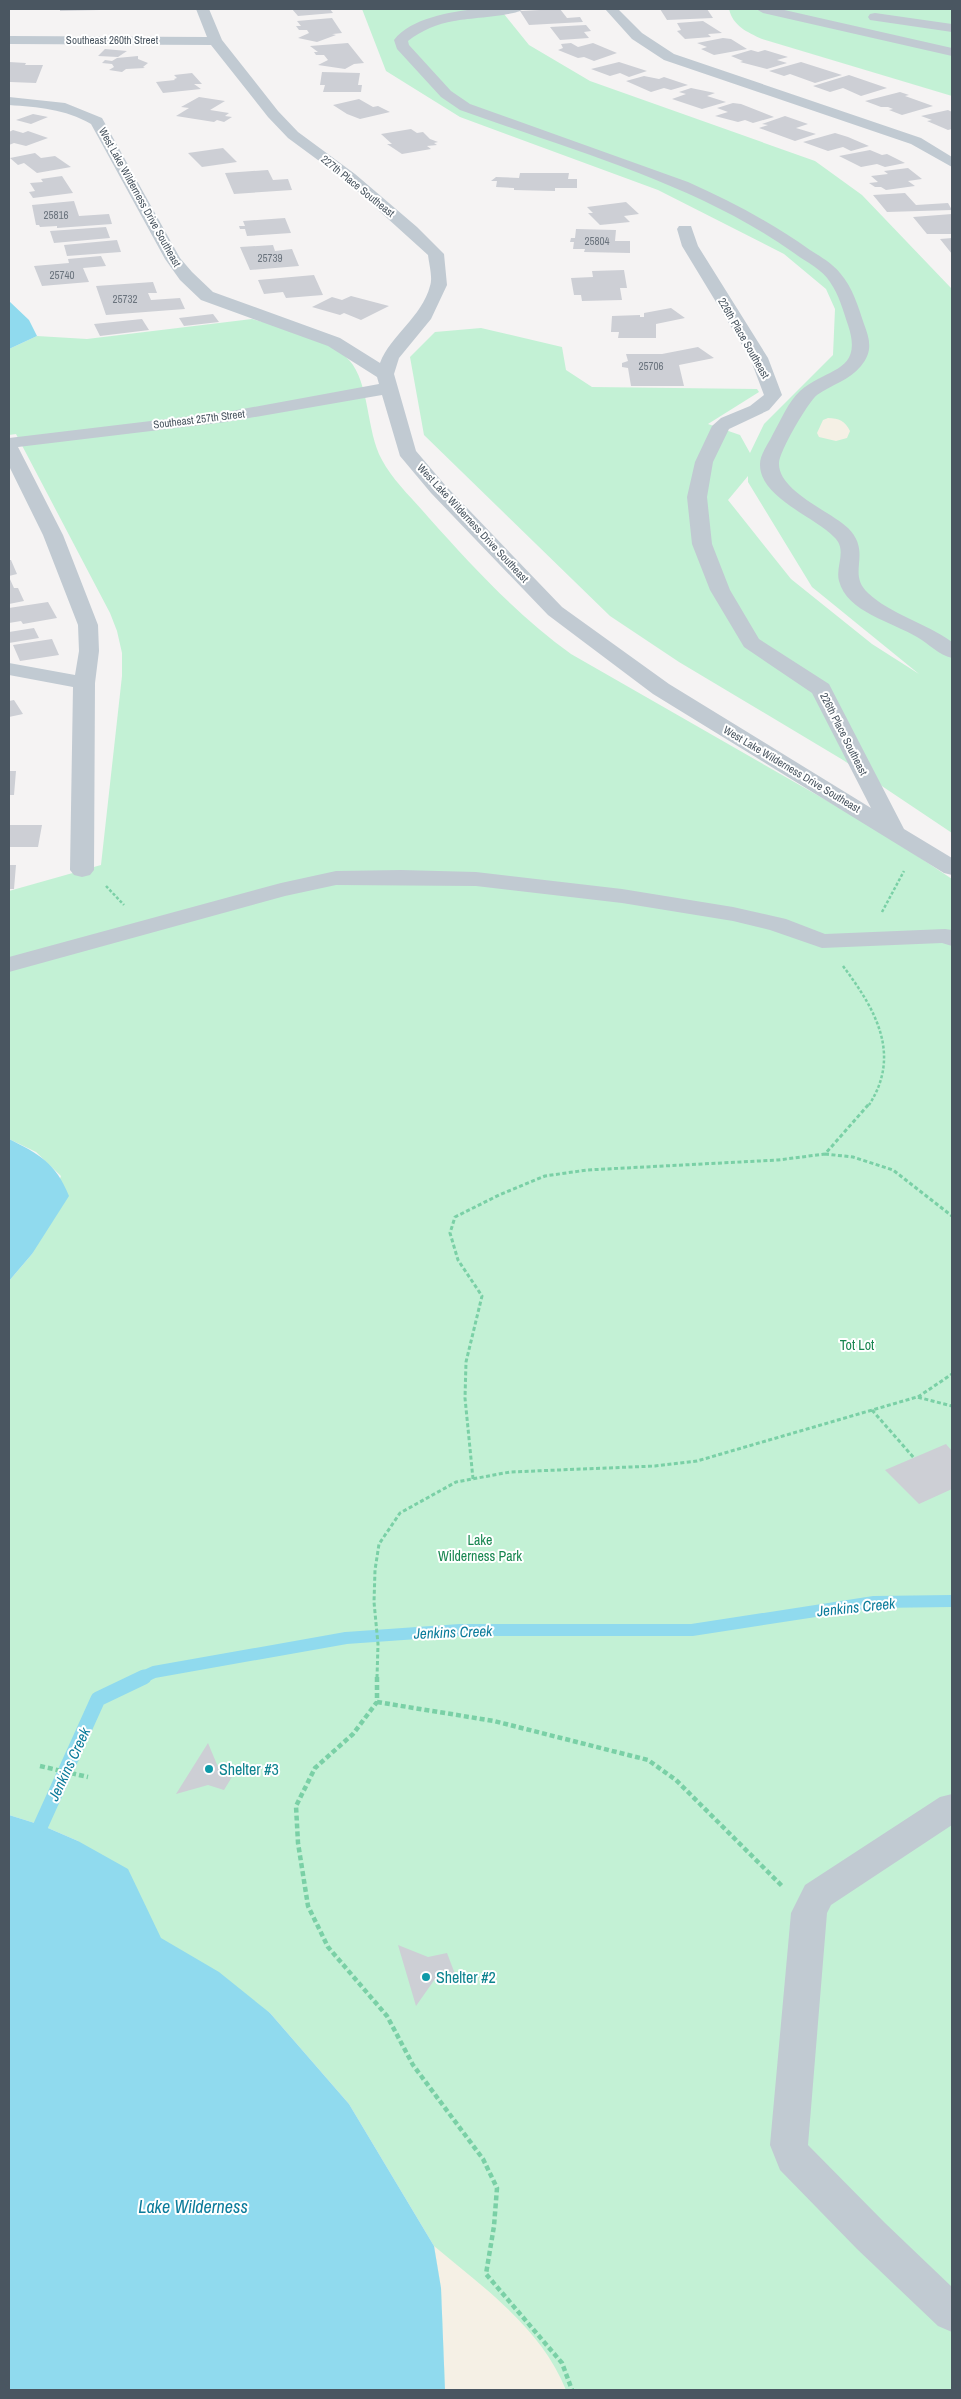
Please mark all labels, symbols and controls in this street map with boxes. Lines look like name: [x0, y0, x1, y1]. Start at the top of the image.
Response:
street label: Southeast 260th Street: [66, 33, 159, 47]
street label: West Lake Wilderness Drive Southeast: [96, 125, 184, 270]
street label: 227th Place Southeast: [318, 152, 398, 220]
house number: 25816: [43, 208, 69, 222]
house number: 25804: [584, 234, 610, 248]
house number: 25739: [257, 251, 283, 265]
house number: 25740: [49, 268, 75, 282]
house number: 25732: [112, 292, 138, 306]
street label: 226th Place Southeast: [715, 295, 773, 381]
house number: 25706: [638, 359, 664, 373]
street label: Southeast 257th Street: [152, 406, 246, 432]
street label: West Lake Wilderness Drive Southeast: [414, 461, 532, 586]
street label: 226th Place Southeast: [817, 690, 871, 778]
street label: West Lake Wilderness Drive Southeast: [721, 722, 863, 816]
park label: Tot Lot: [840, 1336, 874, 1354]
park label: Lake Wilderness Park: [438, 1531, 522, 1565]
water label: Jenkins Creek: [815, 1592, 897, 1622]
water label: Jenkins Creek: [412, 1620, 493, 1644]
water label: Jenkins Creek: [42, 1723, 95, 1805]
place label: Shelter #3: [219, 1758, 279, 1780]
marker: Shelter #3: [203, 1763, 215, 1775]
place label: Shelter #2: [436, 1966, 496, 1988]
marker: Shelter #2: [420, 1971, 432, 1983]
water label: Lake Wilderness: [138, 2194, 248, 2219]

